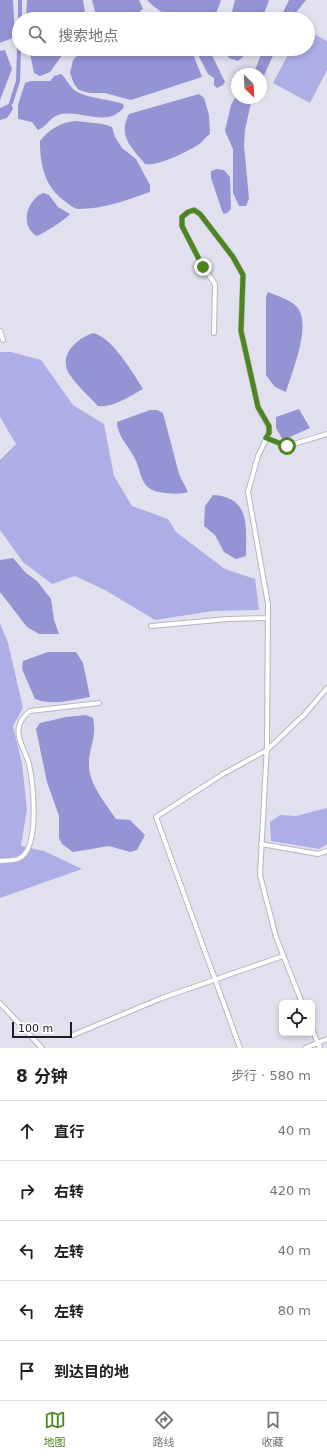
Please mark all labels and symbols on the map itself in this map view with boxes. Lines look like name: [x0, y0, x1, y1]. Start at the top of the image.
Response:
north arrow: [231, 68, 267, 104]
route end: [194, 258, 212, 276]
route start: [278, 437, 296, 455]
scale bar: [12, 1020, 72, 1039]

